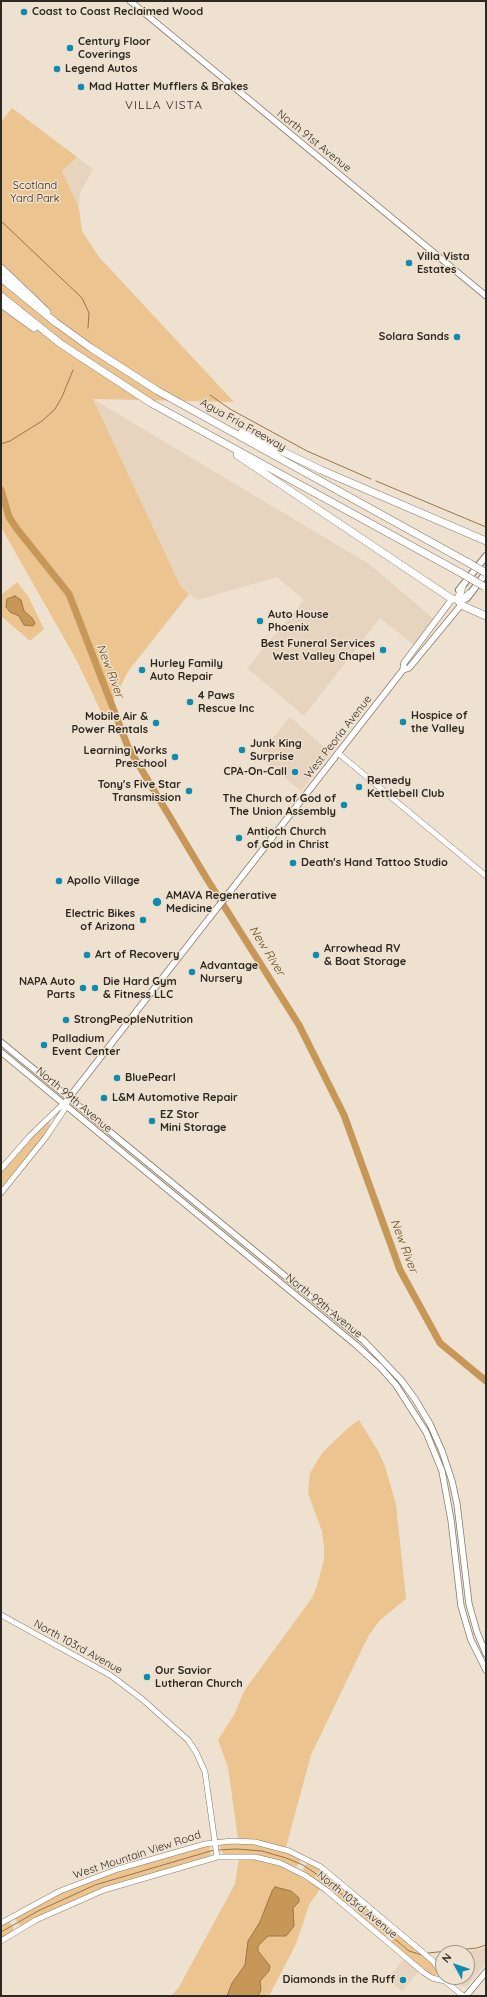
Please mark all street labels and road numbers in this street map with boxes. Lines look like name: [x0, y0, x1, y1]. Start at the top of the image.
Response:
street label: North 91st Avenue: [274, 107, 354, 175]
street label: Agua Fria Freeway: [198, 396, 288, 454]
street label: West Peoria Avenue: [301, 693, 375, 781]
street label: North 99th Avenue: [33, 1064, 115, 1136]
street label: North 99th Avenue: [283, 1271, 365, 1341]
street label: North 103rd Avenue: [31, 1617, 125, 1677]
street label: West Mountain View Road: [71, 1828, 203, 1882]
street label: North 103rd Avenue: [314, 1869, 400, 1941]

